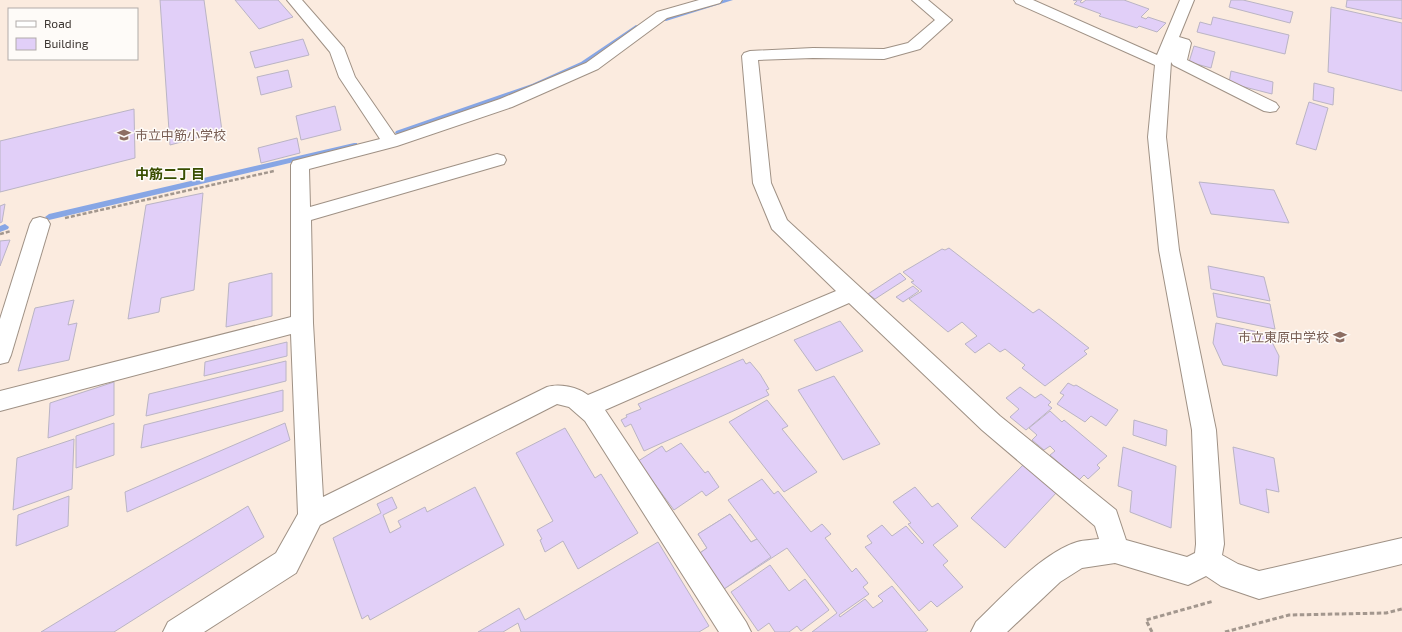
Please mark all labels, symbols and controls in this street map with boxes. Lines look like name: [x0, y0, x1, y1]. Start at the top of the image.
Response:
legend: [8, 8, 138, 60]
text: Road: [44, 16, 72, 30]
text: Building: [44, 36, 89, 50]
school or university icon: 市立中筋小学校: [116, 127, 132, 143]
place label: 市立中筋小学校: [135, 127, 226, 143]
district label: 中筋二丁目: [135, 165, 205, 182]
place label: 市立東原中学校: [1238, 329, 1329, 345]
school or university icon: 市立東原中学校: [1332, 329, 1348, 345]

